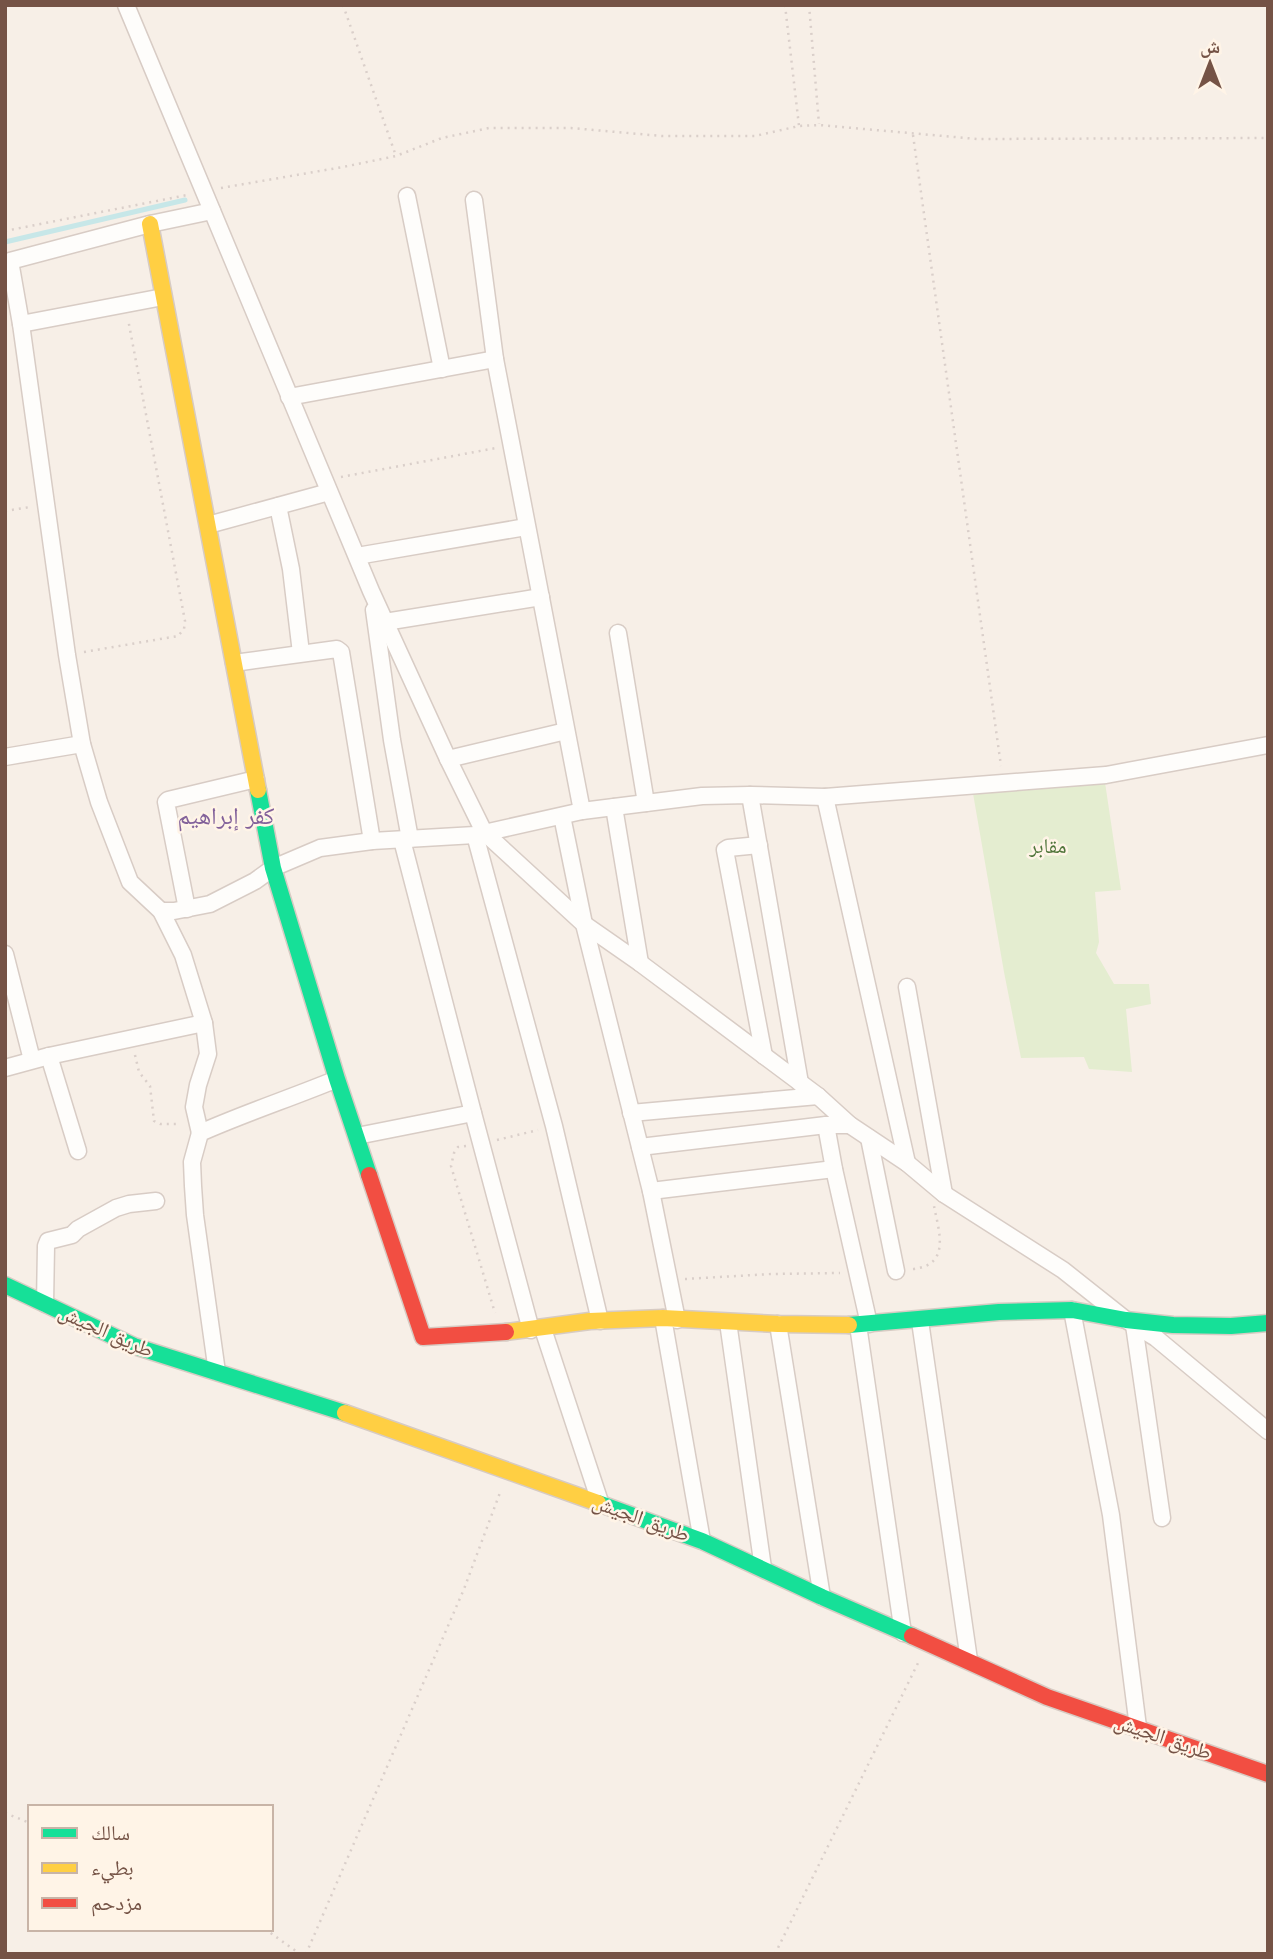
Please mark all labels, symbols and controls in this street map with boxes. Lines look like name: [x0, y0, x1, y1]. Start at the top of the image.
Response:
north arrow: [1175, 28, 1245, 98]
text: ش: [1200, 36, 1220, 58]
district label: كفر إبراهيم: [178, 802, 274, 832]
park label: مقابر: [1028, 834, 1067, 858]
street label: طريق الجيش: [54, 1299, 157, 1363]
street label: طريق الجيش: [589, 1489, 693, 1548]
street label: طريق الجيش: [1111, 1709, 1215, 1766]
legend: [28, 1805, 273, 1931]
text: سالك: [91, 1821, 130, 1844]
text: بطيء: [91, 1856, 134, 1884]
text: مزدحم: [91, 1891, 142, 1917]

